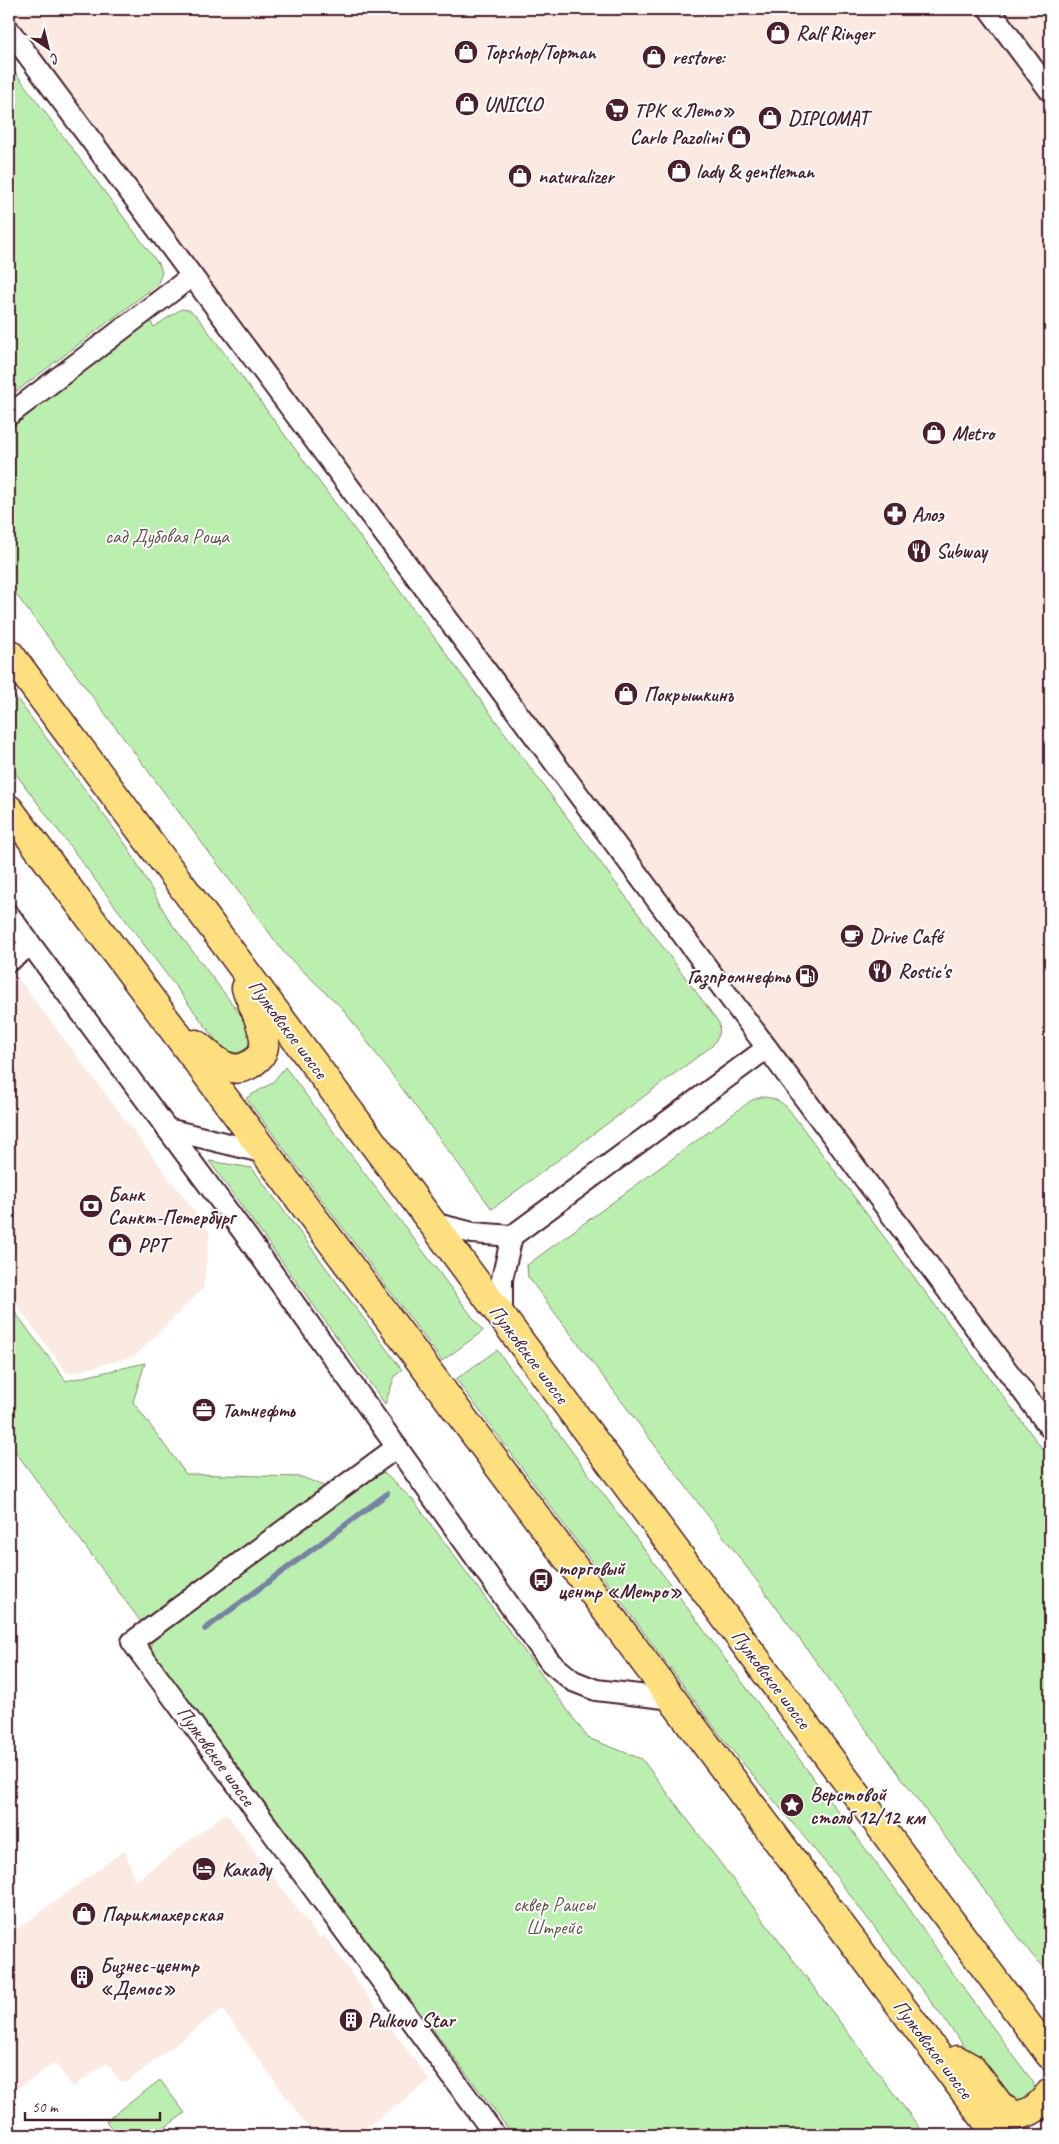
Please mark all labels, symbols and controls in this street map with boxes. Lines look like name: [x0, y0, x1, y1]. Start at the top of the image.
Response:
shop icon: Ralf Ringer: [765, 20, 791, 46]
place label: Ralf Ringer: [796, 21, 877, 46]
north arrow: [22, 22, 72, 72]
shop icon: Topshop/Topman: [453, 39, 479, 65]
place label: Topshop/Topman: [484, 40, 597, 65]
shop icon: restore:: [641, 44, 667, 70]
place label: restore:: [672, 45, 727, 70]
text: С: [46, 49, 63, 68]
shop icon: UNICLO: [454, 91, 480, 117]
place label: UNICLO: [484, 92, 545, 117]
supermarket icon: ТРК «Лето»: [604, 97, 630, 123]
place label: ТРК «Лето»: [634, 98, 736, 123]
shop icon: DIPLOMAT: [757, 105, 783, 131]
place label: DIPLOMAT: [788, 106, 873, 131]
shop icon: Carlo Pazolini: [726, 124, 752, 150]
place label: Carlo Pazolini: [630, 125, 725, 150]
shop icon: lady & gentleman: [666, 158, 692, 184]
place label: lady & gentleman: [696, 159, 816, 184]
shop icon: naturalizer: [507, 163, 533, 189]
place label: naturalizer: [538, 164, 616, 189]
shop icon: Metro: [921, 420, 947, 446]
place label: Metro: [952, 421, 996, 446]
pharmacy icon: Алоэ: [882, 501, 908, 527]
place label: Алоэ: [912, 502, 945, 527]
park label: сад Дубовая Роща: [105, 524, 230, 549]
restaurant icon: Subway: [906, 538, 932, 564]
place label: Subway: [936, 539, 989, 564]
shop icon: Покрышкинъ: [613, 681, 639, 707]
place label: Покрышкинъ: [644, 682, 735, 707]
cafe icon: Drive Café: [839, 923, 865, 949]
place label: Drive Café: [870, 924, 945, 949]
restaurant icon: Rostic's: [867, 958, 893, 984]
place label: Rostic's: [898, 959, 952, 984]
fuel station icon: Газпромнефть: [794, 963, 820, 989]
place label: Газпромнефть: [687, 964, 792, 990]
street label: Пулковское шоссе: [243, 975, 334, 1085]
place label: Банк Санкт-Петербург: [108, 1182, 237, 1230]
bank icon: Банк Санкт-Петербург: [78, 1193, 104, 1219]
shop icon: РРТ: [107, 1232, 133, 1258]
place label: РРТ: [138, 1233, 173, 1258]
street label: Пулковское шоссе: [484, 1300, 575, 1410]
office icon: Татнефть: [191, 1397, 217, 1423]
place label: Татнефть: [222, 1398, 296, 1423]
place label: торговый центр «Метро»: [558, 1556, 683, 1604]
bus stop icon: торговый центр «Метро»: [528, 1567, 554, 1593]
street label: Пулковское шоссе: [726, 1625, 817, 1735]
street label: Пулковское шоссе: [171, 1701, 262, 1812]
place label: Верстовой столб 12/12 км: [810, 1782, 926, 1830]
place icon: Верстовой столб 12/12 км: [779, 1792, 805, 1818]
hotel icon: Какаду: [191, 1856, 217, 1882]
place label: Какаду: [222, 1857, 273, 1882]
park label: сквер Раисы Штрейс: [513, 1892, 596, 1940]
shop icon: Парикмахерская: [71, 1901, 97, 1927]
place label: Парикмахерская: [102, 1902, 224, 1927]
place label: Бизнес-центр «Демос»: [100, 1953, 200, 2001]
building icon: Бизнес-центр «Демос»: [69, 1964, 95, 1990]
street label: Пулковское шоссе: [888, 1995, 979, 2105]
building icon: Pulkovo Star: [338, 2007, 364, 2033]
place label: Pulkovo Star: [368, 2008, 457, 2033]
scale bar: [25, 2089, 160, 2121]
text: 50 m: [32, 2098, 59, 2117]

